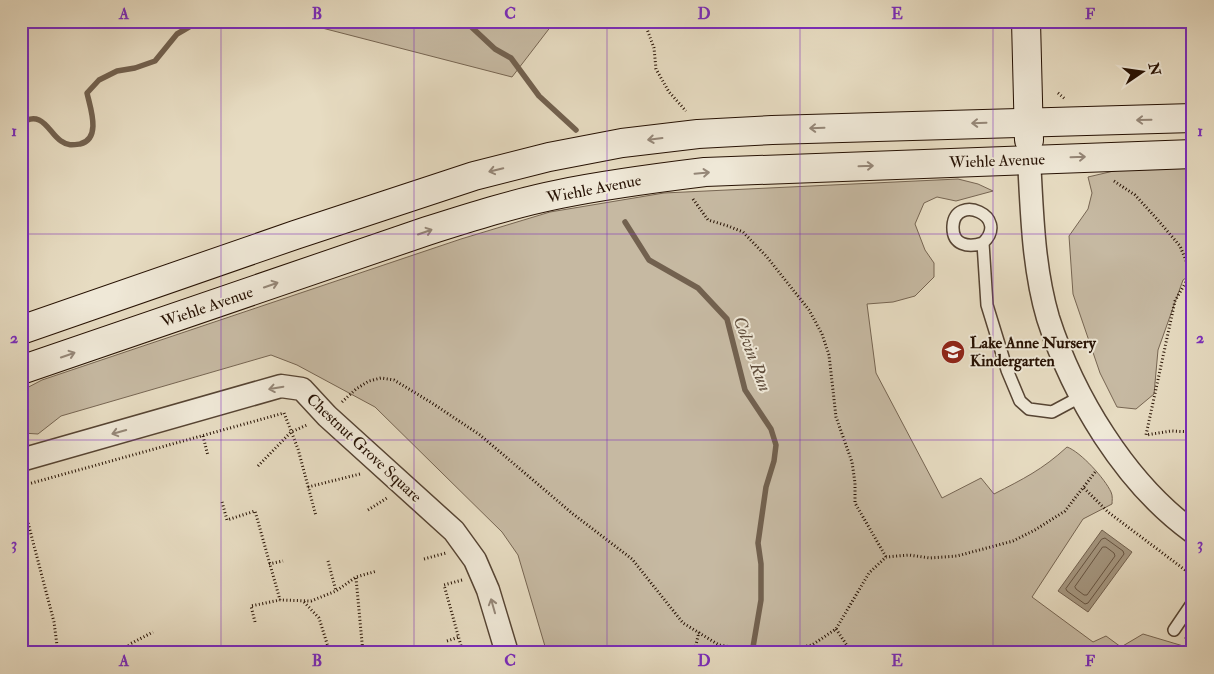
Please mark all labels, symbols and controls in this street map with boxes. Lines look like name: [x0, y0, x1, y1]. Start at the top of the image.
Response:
text: A: [118, 4, 130, 24]
text: B: [312, 4, 322, 24]
text: C: [504, 4, 516, 24]
text: D: [697, 4, 711, 24]
text: E: [891, 4, 903, 24]
text: F: [1085, 4, 1095, 24]
north arrow: [1116, 48, 1166, 98]
text: N: [1144, 60, 1164, 78]
one-way arrow: [1136, 115, 1152, 124]
one-way arrow: [972, 119, 988, 128]
text: 1: [11, 121, 17, 141]
text: 1: [1197, 121, 1203, 141]
one-way arrow: [809, 124, 825, 133]
one-way arrow: [647, 134, 663, 144]
street label: Wiehle Avenue: [948, 149, 1046, 173]
one-way arrow: [1070, 153, 1086, 162]
one-way arrow: [858, 161, 874, 170]
one-way arrow: [488, 166, 504, 175]
one-way arrow: [694, 168, 710, 177]
street label: Wiehle Avenue: [544, 170, 643, 208]
one-way arrow: [416, 227, 432, 237]
one-way arrow: [263, 280, 278, 289]
street label: Wiehle Avenue: [157, 282, 256, 332]
water label: Colvin Run: [728, 313, 776, 395]
text: 2: [10, 328, 18, 348]
text: 2: [1196, 328, 1204, 348]
place label: Lake Anne Nursery Kindergarten: [970, 333, 1097, 372]
school or university icon: Lake Anne Nursery Kindergarten: [940, 339, 966, 365]
one-way arrow: [59, 350, 75, 359]
one-way arrow: [268, 384, 284, 394]
street label: Chestnut Grove Square: [302, 389, 426, 507]
one-way arrow: [112, 428, 128, 438]
text: 3: [11, 534, 17, 554]
text: 3: [1197, 534, 1203, 554]
one-way arrow: [487, 598, 497, 614]
text: A: [118, 651, 130, 671]
text: B: [312, 651, 322, 671]
text: C: [504, 651, 516, 671]
text: D: [697, 651, 711, 671]
text: E: [891, 651, 903, 671]
text: F: [1085, 651, 1095, 671]

